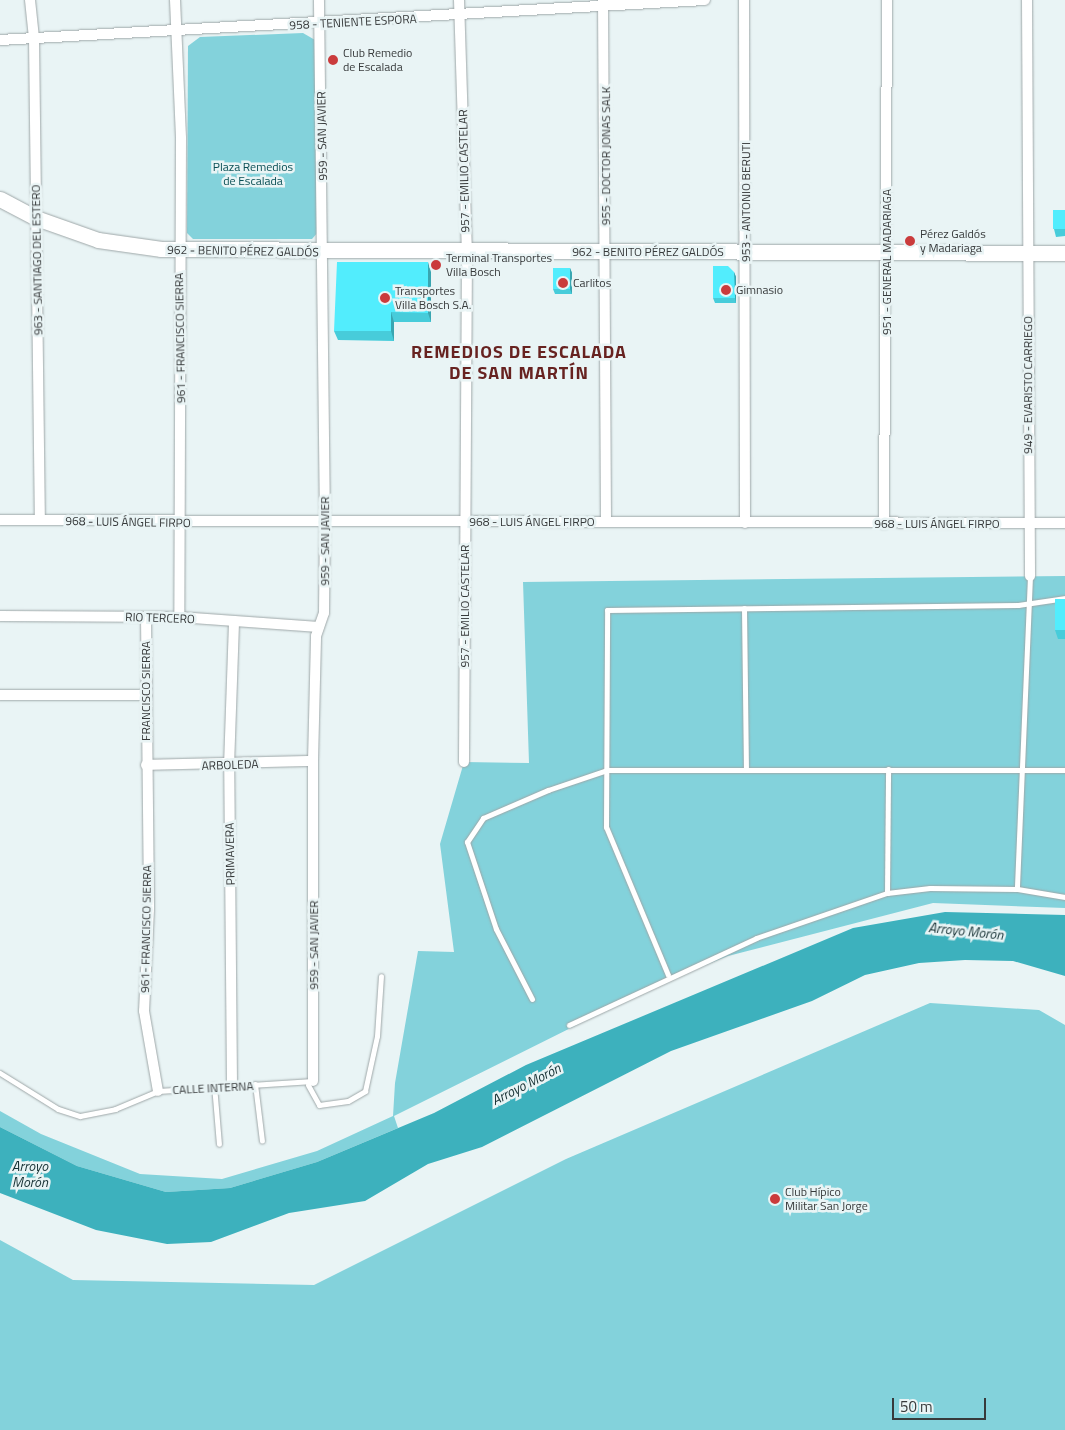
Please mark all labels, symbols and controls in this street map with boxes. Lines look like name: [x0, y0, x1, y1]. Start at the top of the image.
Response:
street label: 958 - TENIENTE ESPORA: [289, 11, 417, 33]
place label: Club Remedio de Escalada: [343, 46, 412, 74]
marker: Club Remedio de Escalada: [327, 54, 339, 66]
street label: 955 - DOCTOR JONAS SALK: [599, 87, 613, 225]
street label: 959 - SAN JAVIER: [314, 91, 330, 181]
street label: 957 - EMILIO CASTELAR: [456, 109, 472, 233]
street label: 953 - ANTONIO BERUTI: [739, 142, 753, 262]
park label: Plaza Remedios de Escalada: [213, 160, 293, 188]
street label: 963 - SANTIAGO DEL ESTERO: [28, 185, 46, 335]
street label: 951 - GENERAL MADARIAGA: [880, 189, 894, 335]
place label: Pérez Galdós y Madariaga: [920, 227, 986, 255]
marker: Pérez Galdós y Madariaga: [904, 235, 916, 247]
street label: 962 - BENITO PÉREZ GALDÓS: [167, 242, 319, 260]
street label: 962 - BENITO PÉREZ GALDÓS: [572, 245, 724, 259]
place label: Terminal Transportes Villa Bosch: [446, 251, 552, 279]
marker: Terminal Transportes Villa Bosch: [430, 259, 442, 271]
street label: 961 - FRANCISCO SIERRA: [172, 273, 188, 403]
place label: Carlitos: [573, 276, 611, 290]
marker: Carlitos: [557, 277, 569, 289]
place label: Gimnasio: [736, 283, 783, 297]
place label: Transportes Villa Bosch S.A.: [395, 284, 471, 312]
marker: Gimnasio: [720, 284, 732, 296]
marker: Transportes Villa Bosch S.A.: [379, 292, 391, 304]
street label: 949 - EVARISTO CARRIEGO: [1021, 316, 1035, 454]
district label: REMEDIOS DE ESCALADA DE SAN MARTÍN: [409, 342, 629, 384]
street label: 959 - SAN JAVIER: [318, 496, 332, 586]
street label: 968 - LUIS ÁNGEL FIRPO: [65, 514, 191, 530]
street label: 968 - LUIS ÁNGEL FIRPO: [469, 515, 595, 529]
street label: 968 - LUIS ÁNGEL FIRPO: [874, 517, 1000, 531]
street label: 957 - EMILIO CASTELAR: [458, 545, 472, 667]
street label: RIO TERCERO: [125, 610, 195, 626]
street label: FRANCISCO SIERRA: [139, 641, 153, 741]
street label: ARBOLEDA: [201, 757, 259, 773]
street label: PRIMAVERA: [222, 823, 238, 885]
street label: 961- FRANCISCO SIERRA: [138, 865, 154, 993]
street label: 959 - SAN JAVIER: [307, 900, 321, 990]
water label: Arroyo Morón: [928, 919, 1004, 943]
water label: Arroyo Morón: [489, 1059, 563, 1109]
street label: CALLE INTERNA: [172, 1079, 254, 1097]
water label: Arroyo Morón: [12, 1158, 48, 1190]
place label: Club Hípico Militar San Jorge: [785, 1185, 868, 1213]
marker: Club Hípico Militar San Jorge: [769, 1193, 781, 1205]
scale bar: [895, 1388, 989, 1420]
text: 50 m: [900, 1395, 933, 1418]

